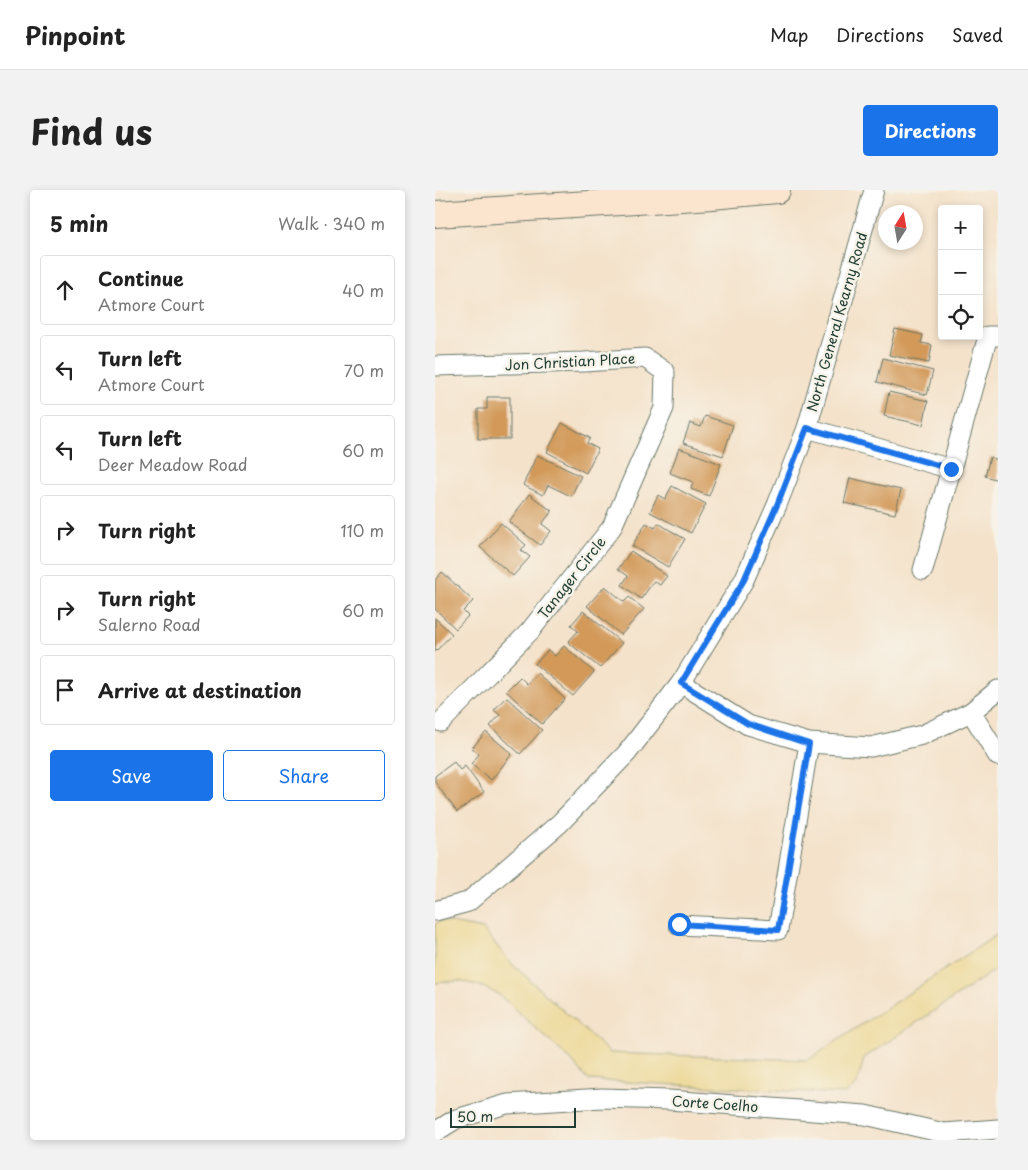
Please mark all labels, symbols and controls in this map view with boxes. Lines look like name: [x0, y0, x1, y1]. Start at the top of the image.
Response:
text: Pinpoint: [25, 17, 126, 53]
text: Map: [770, 21, 808, 48]
text: Directions: [836, 21, 924, 48]
text: Saved: [952, 21, 1003, 48]
text: Find us: [30, 104, 152, 157]
button: Directions: [863, 105, 998, 156]
north arrow: [878, 205, 923, 250]
map controls: [938, 205, 983, 340]
button: +: [938, 205, 983, 250]
text: 5 min: [50, 207, 108, 239]
text: Walk · 340 m: [278, 211, 385, 235]
street label: North General Kearny Road: [801, 229, 872, 414]
button: −: [938, 250, 983, 295]
text: Continue: [98, 264, 184, 292]
icon: ahead: [51, 276, 79, 304]
text: 40 m: [342, 278, 384, 302]
text: Atmore Court: [98, 292, 205, 316]
button: locate: [938, 295, 983, 340]
text: Turn left: [98, 344, 182, 372]
street label: Jon Christian Place: [504, 348, 636, 375]
icon: left: [51, 356, 79, 384]
text: 70 m: [344, 358, 384, 382]
text: Atmore Court: [98, 372, 205, 396]
text: Turn left: [98, 424, 182, 452]
icon: left: [51, 436, 79, 464]
text: 60 m: [342, 438, 384, 462]
text: Deer Meadow Road: [98, 452, 247, 476]
route end: [940, 458, 963, 481]
icon: right: [51, 516, 79, 544]
text: Turn right: [98, 516, 196, 544]
text: 110 m: [341, 518, 384, 542]
street label: Tanager Circle: [533, 532, 611, 623]
text: Turn right: [98, 584, 196, 612]
icon: right: [51, 596, 79, 624]
text: 60 m: [342, 598, 384, 622]
text: Salerno Road: [98, 612, 201, 636]
icon: arrive: [51, 676, 79, 704]
text: Arrive at destination: [98, 676, 302, 704]
button: Save: [50, 750, 213, 801]
button: Share: [223, 750, 385, 801]
route start: [668, 913, 691, 936]
street label: Corte Coelho: [671, 1090, 759, 1117]
scale bar: [450, 1105, 576, 1128]
text: 50 m: [457, 1106, 493, 1127]

